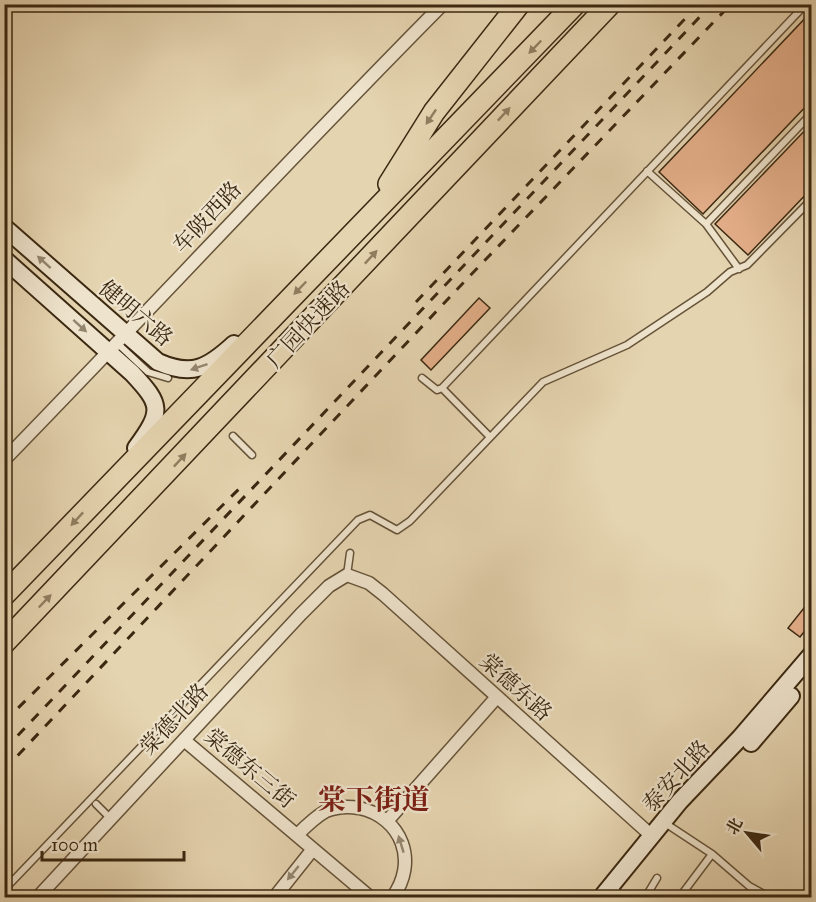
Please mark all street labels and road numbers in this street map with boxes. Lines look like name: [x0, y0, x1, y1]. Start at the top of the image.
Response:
street label: 车陂西路: [167, 176, 247, 258]
street label: 健明六路: [94, 274, 178, 352]
street label: 广园快速路: [261, 275, 355, 373]
street label: 棠德东路: [474, 648, 558, 726]
street label: 棠德北路: [134, 678, 214, 760]
street label: 棠德东三街: [199, 722, 301, 814]
street label: 泰安北路: [637, 734, 715, 818]

